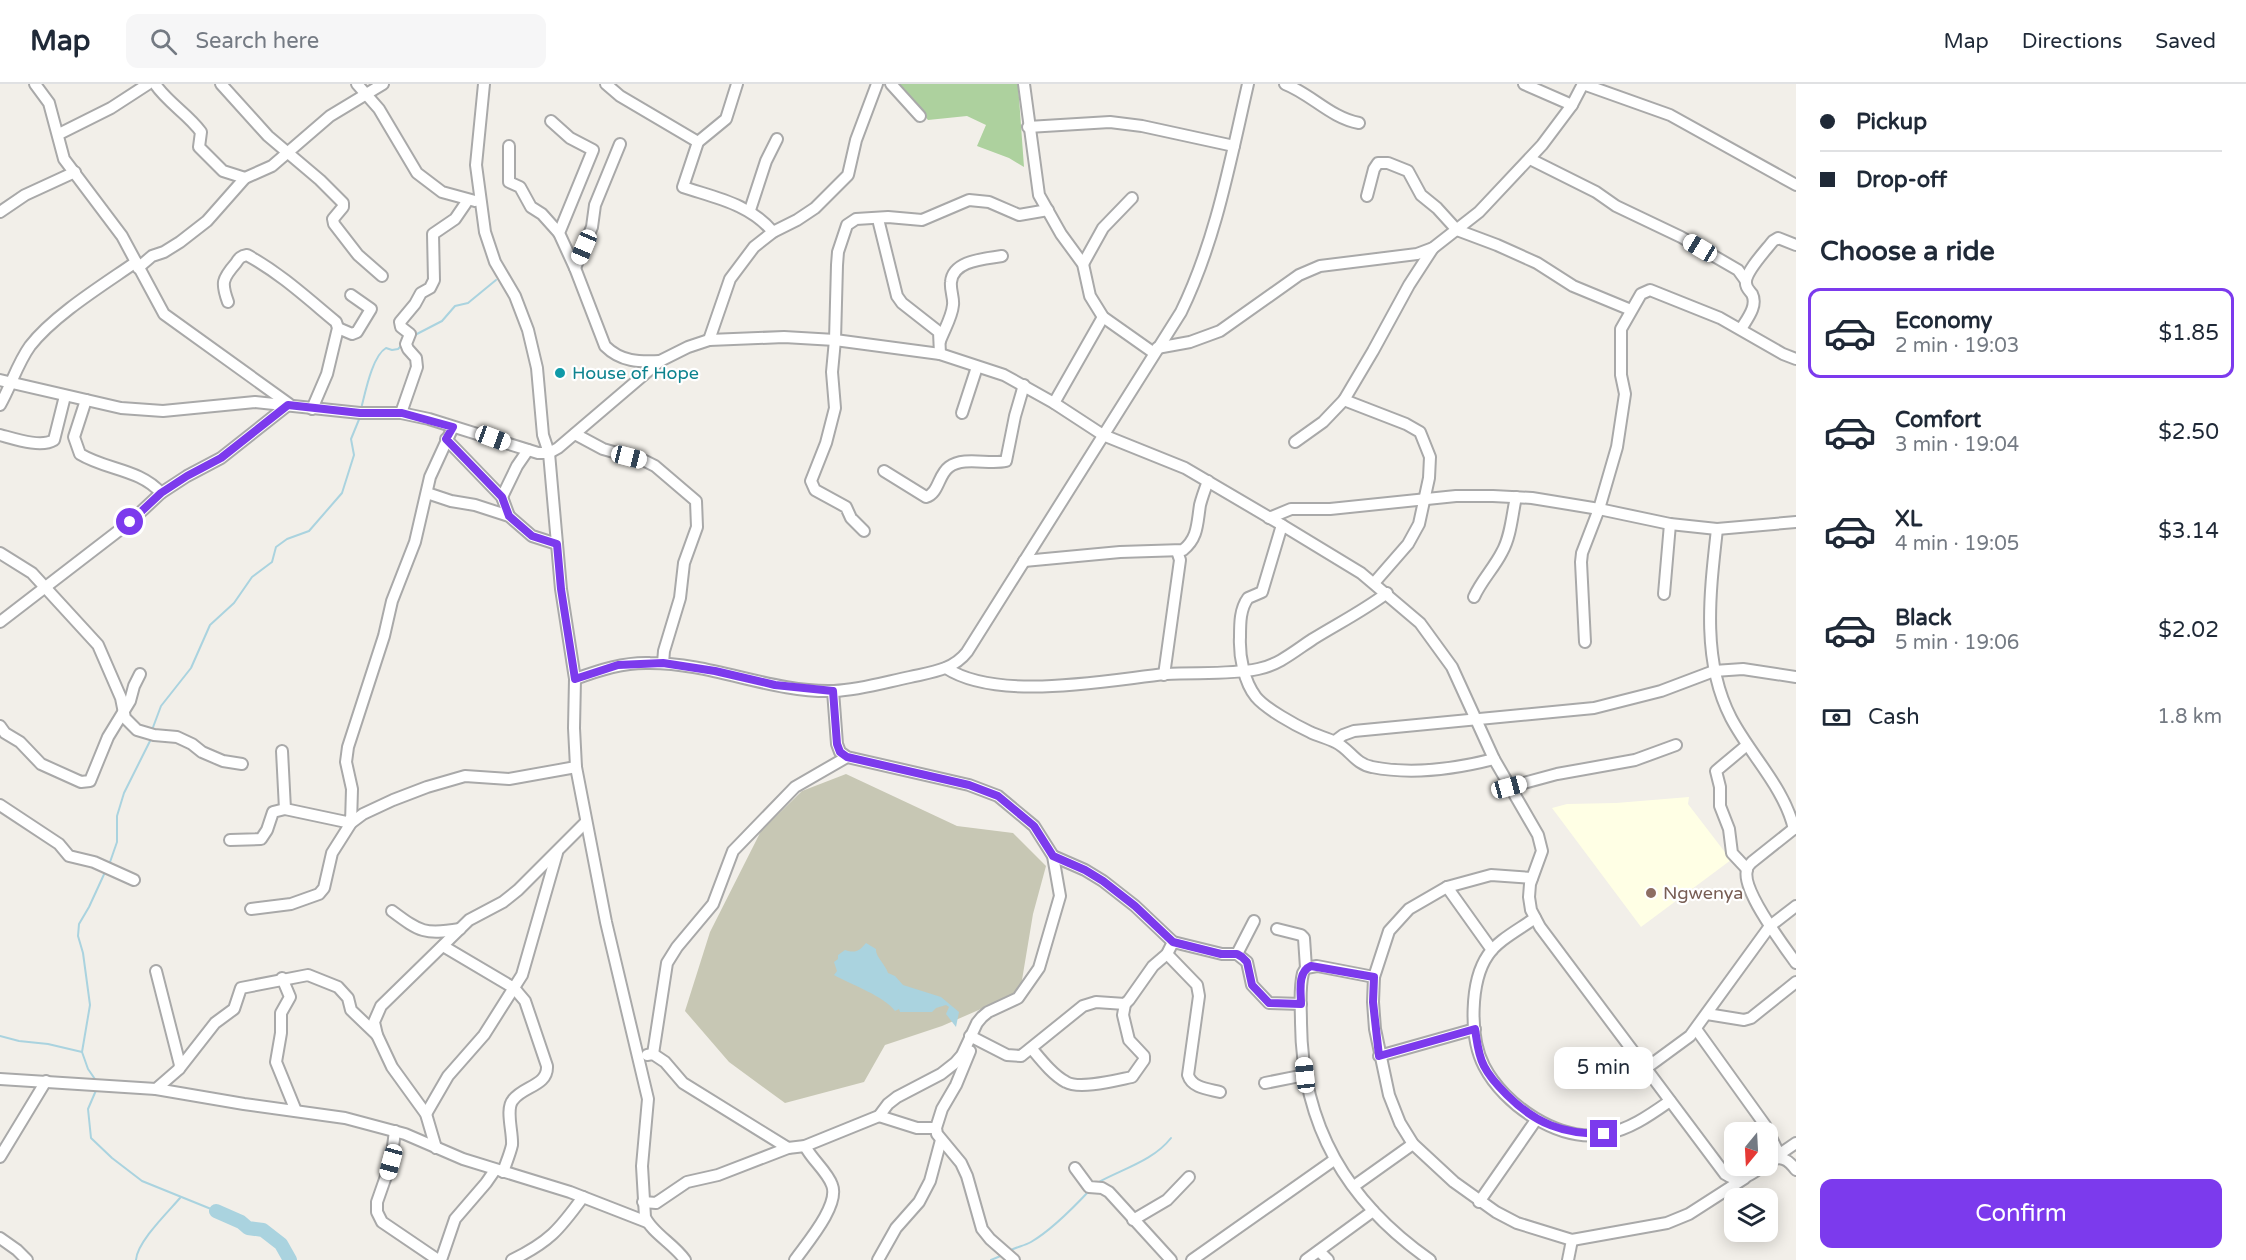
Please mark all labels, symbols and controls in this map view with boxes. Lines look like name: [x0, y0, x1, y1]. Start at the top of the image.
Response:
search box: [126, 14, 546, 68]
text: Map: [30, 24, 90, 58]
icon: search: [147, 25, 180, 58]
text: Search here: [195, 28, 319, 54]
text: Map: [1943, 29, 1989, 54]
text: Directions: [2022, 29, 2122, 54]
text: Saved: [2155, 29, 2216, 54]
text: Pickup: [1856, 109, 1927, 135]
text: Drop-off: [1856, 167, 1947, 193]
car: [569, 227, 599, 267]
car: [1680, 231, 1720, 265]
text: Choose a ride: [1820, 235, 1995, 268]
icon: car: [1823, 306, 1877, 360]
text: Economy: [1895, 308, 1992, 334]
text: $1.85: [2158, 320, 2219, 346]
text: 2 min · 19:03: [1895, 334, 2019, 358]
place label: House of Hope: [572, 362, 699, 384]
marker: House of Hope: [553, 366, 567, 380]
icon: car: [1823, 405, 1877, 459]
text: Comfort: [1895, 407, 1981, 433]
text: $2.50: [2158, 419, 2219, 445]
car: [473, 423, 513, 453]
text: 3 min · 19:04: [1895, 433, 2019, 457]
car: [609, 444, 649, 470]
icon: car: [1823, 504, 1877, 558]
text: XL: [1895, 506, 1922, 532]
route start: [116, 508, 143, 535]
text: $3.14: [2158, 518, 2219, 544]
text: 4 min · 19:05: [1895, 532, 2019, 556]
icon: car: [1823, 603, 1877, 657]
text: Black: [1895, 605, 1952, 631]
text: $2.02: [2158, 617, 2219, 643]
text: 5 min · 19:06: [1895, 631, 2019, 655]
icon: cash: [1820, 701, 1853, 734]
text: Cash: [1868, 704, 1920, 730]
text: 1.8 km: [2157, 705, 2222, 729]
car: [1489, 774, 1529, 800]
place label: Ngwenya: [1663, 882, 1743, 904]
marker: Ngwenya: [1644, 886, 1658, 900]
callout: 5 min: [1554, 1047, 1654, 1089]
car: [1294, 1056, 1316, 1094]
text: 5 min: [1577, 1056, 1630, 1080]
route end: [1590, 1120, 1617, 1147]
north arrow: [1724, 1122, 1778, 1176]
map controls: [1724, 1122, 1778, 1242]
car: [378, 1142, 404, 1182]
button: Confirm: [1820, 1179, 2222, 1248]
button: layers: [1724, 1188, 1778, 1242]

